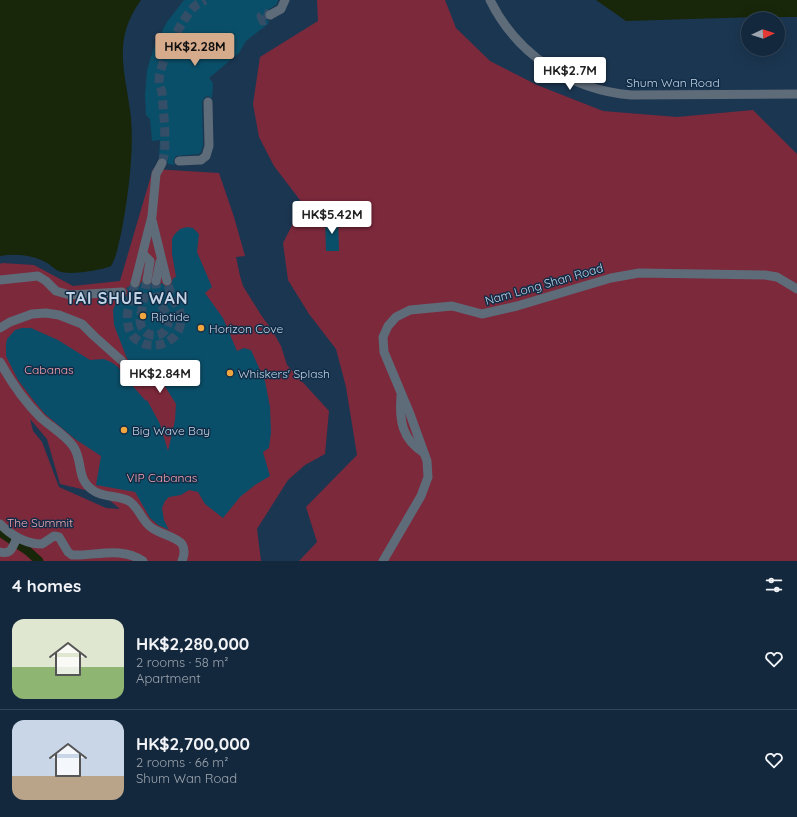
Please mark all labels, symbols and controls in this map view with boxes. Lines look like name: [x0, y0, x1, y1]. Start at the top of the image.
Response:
north arrow: [741, 12, 785, 56]
map controls: [741, 12, 785, 56]
pin: HK$2.28M: [154, 33, 236, 67]
text: HK$2.28M: [164, 38, 226, 54]
pin: HK$2.7M: [533, 57, 607, 91]
text: HK$2.7M: [543, 62, 597, 78]
street label: Shum Wan Road: [626, 75, 720, 90]
pin: HK$5.42M: [291, 201, 373, 235]
text: HK$5.42M: [301, 206, 363, 222]
street label: Nam Long Shan Road: [483, 260, 605, 308]
district label: TAI SHUE WAN: [65, 288, 189, 308]
place label: Riptide: [151, 309, 190, 324]
marker: Riptide: [138, 311, 148, 321]
place label: Horizon Cove: [209, 321, 283, 336]
marker: Horizon Cove: [196, 323, 206, 333]
pin: HK$2.84M: [119, 360, 201, 394]
park label: Cabanas: [24, 362, 74, 377]
text: HK$2.84M: [129, 365, 191, 381]
place label: Whiskers' Splash: [238, 366, 330, 381]
marker: Whiskers' Splash: [225, 368, 235, 378]
place label: Big Wave Bay: [132, 423, 210, 438]
marker: Big Wave Bay: [119, 425, 129, 435]
park label: VIP Cabanas: [127, 470, 198, 485]
park label: The Summit: [7, 515, 73, 530]
icon: filters: [763, 574, 785, 596]
text: 4 homes: [12, 575, 81, 596]
text: HK$2,280,000: [136, 633, 249, 654]
icon: home: [44, 635, 92, 683]
icon: heart: [763, 648, 785, 670]
text: 2 rooms · 58 m²: [136, 654, 228, 670]
text: Apartment: [136, 670, 201, 686]
text: HK$2,700,000: [136, 733, 250, 754]
icon: home: [44, 736, 92, 784]
icon: heart: [763, 749, 785, 771]
text: 2 rooms · 66 m²: [136, 754, 228, 770]
text: Shum Wan Road: [136, 770, 237, 786]

